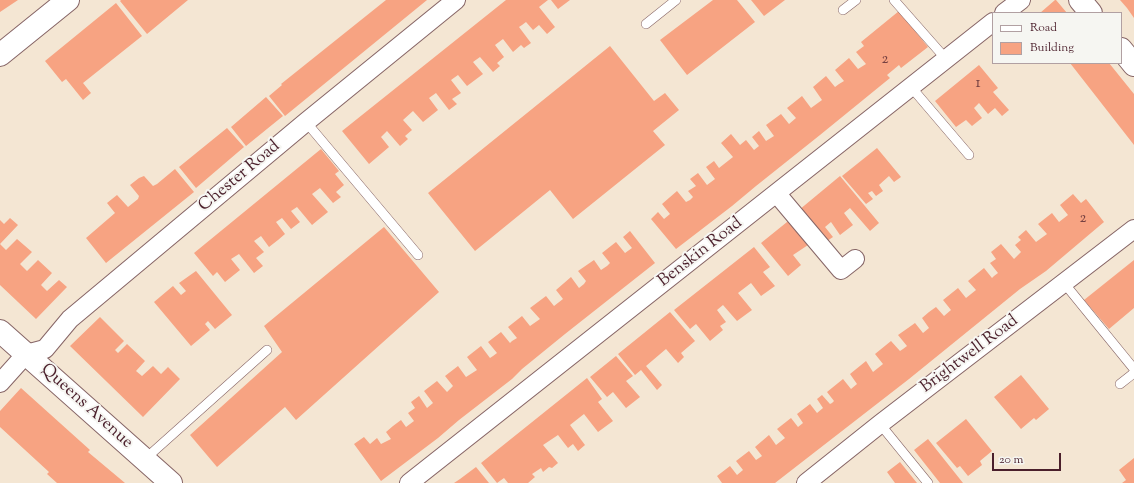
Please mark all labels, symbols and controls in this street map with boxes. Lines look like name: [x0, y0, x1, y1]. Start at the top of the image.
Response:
legend: [992, 12, 1122, 64]
text: Road: [1030, 19, 1057, 37]
text: Building: [1030, 39, 1074, 57]
house number: 2: [881, 51, 889, 69]
house number: 1: [975, 75, 981, 93]
street label: Chester Road: [195, 137, 285, 217]
house number: 2: [1079, 210, 1087, 228]
street label: Benskin Road: [655, 214, 747, 292]
street label: Brightwell Road: [917, 312, 1023, 398]
street label: Queens Avenue: [36, 360, 136, 454]
scale bar: [994, 445, 1063, 471]
text: 20 m: [999, 451, 1023, 469]

